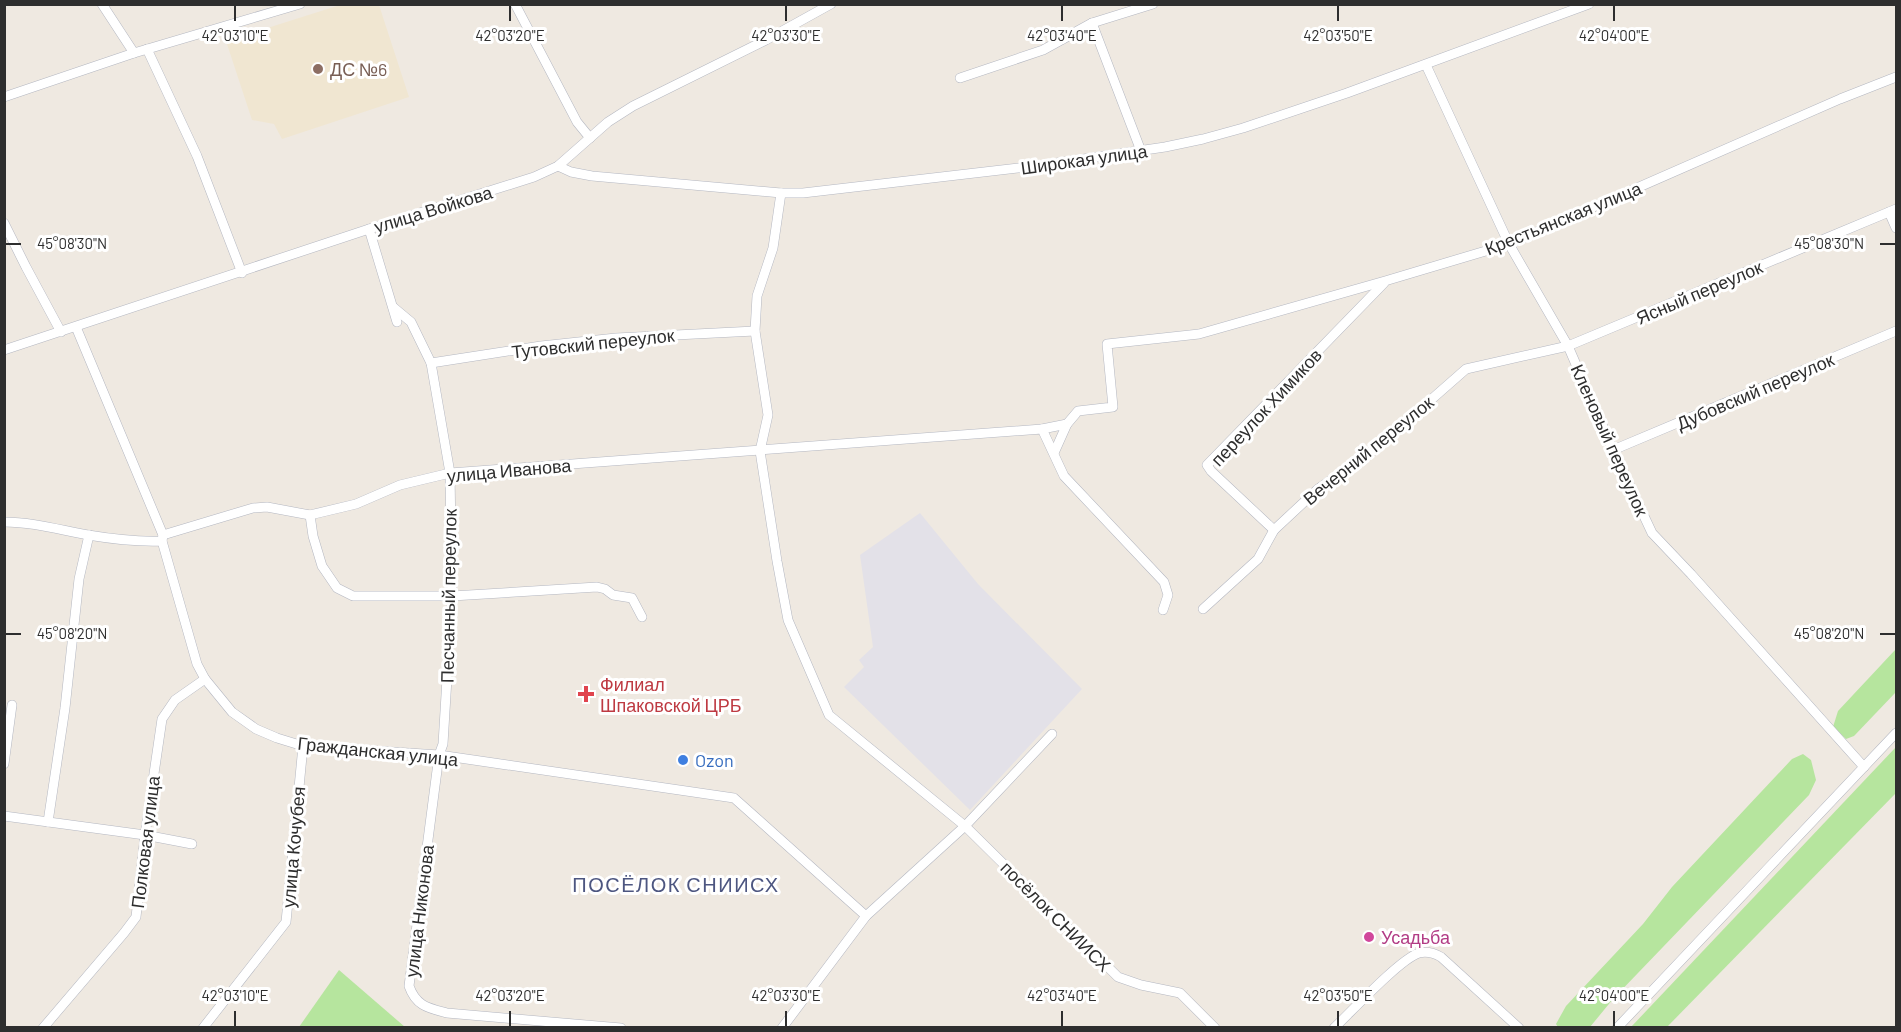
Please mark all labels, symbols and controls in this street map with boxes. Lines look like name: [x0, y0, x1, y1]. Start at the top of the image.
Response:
text: 42°03'10"E: [202, 26, 268, 44]
text: 42°03'20"E: [475, 26, 545, 44]
text: 42°03'30"E: [751, 26, 821, 44]
text: 42°03'40"E: [1027, 26, 1097, 44]
text: 42°03'50"E: [1303, 26, 1373, 44]
text: 42°04'00"E: [1579, 26, 1649, 44]
place label: ДС №6: [330, 58, 387, 80]
marker: ДС №6: [311, 62, 325, 76]
street label: Широкая улица: [1019, 139, 1150, 179]
street label: Крестьянская улица: [1481, 176, 1645, 259]
street label: улица Войкова: [371, 180, 496, 237]
text: 45°08'30"N: [37, 234, 107, 252]
text: 45°08'30"N: [1794, 234, 1864, 252]
street label: Ясный переулок: [1632, 255, 1766, 329]
street label: Тутовский переулок: [510, 323, 676, 362]
street label: переулок Химиков: [1206, 344, 1326, 470]
street label: Дубовский переулок: [1673, 348, 1837, 434]
street label: Кленовый переулок: [1567, 361, 1653, 519]
street label: Вечерний переулок: [1298, 391, 1438, 509]
street label: улица Иванова: [446, 454, 573, 486]
street label: Песчанный переулок: [435, 509, 461, 683]
text: 45°08'20"N: [37, 624, 107, 642]
text: 45°08'20"N: [1794, 624, 1864, 642]
place label: Филиал Шпаковской ЦРБ: [600, 673, 742, 716]
marker: Филиал Шпаковской ЦРБ: [577, 685, 595, 703]
street label: Гражданская улица: [297, 732, 460, 770]
place label: Ozon: [695, 749, 734, 771]
marker: Ozon: [676, 753, 690, 767]
street label: Полковая улица: [126, 774, 164, 910]
street label: улица Кочубея: [277, 785, 309, 909]
street label: улица Никонова: [400, 842, 438, 979]
street label: посёлок СНИИСХ: [996, 856, 1116, 976]
district label: ПОСЁЛОК СНИИСХ: [572, 872, 780, 896]
place label: Усадьба: [1381, 926, 1451, 948]
marker: Усадьба: [1362, 930, 1376, 944]
text: 42°03'10"E: [202, 986, 268, 1004]
text: 42°03'20"E: [475, 986, 545, 1004]
text: 42°03'30"E: [751, 986, 821, 1004]
text: 42°03'40"E: [1027, 986, 1097, 1004]
text: 42°03'50"E: [1303, 986, 1373, 1004]
text: 42°04'00"E: [1579, 986, 1649, 1004]

